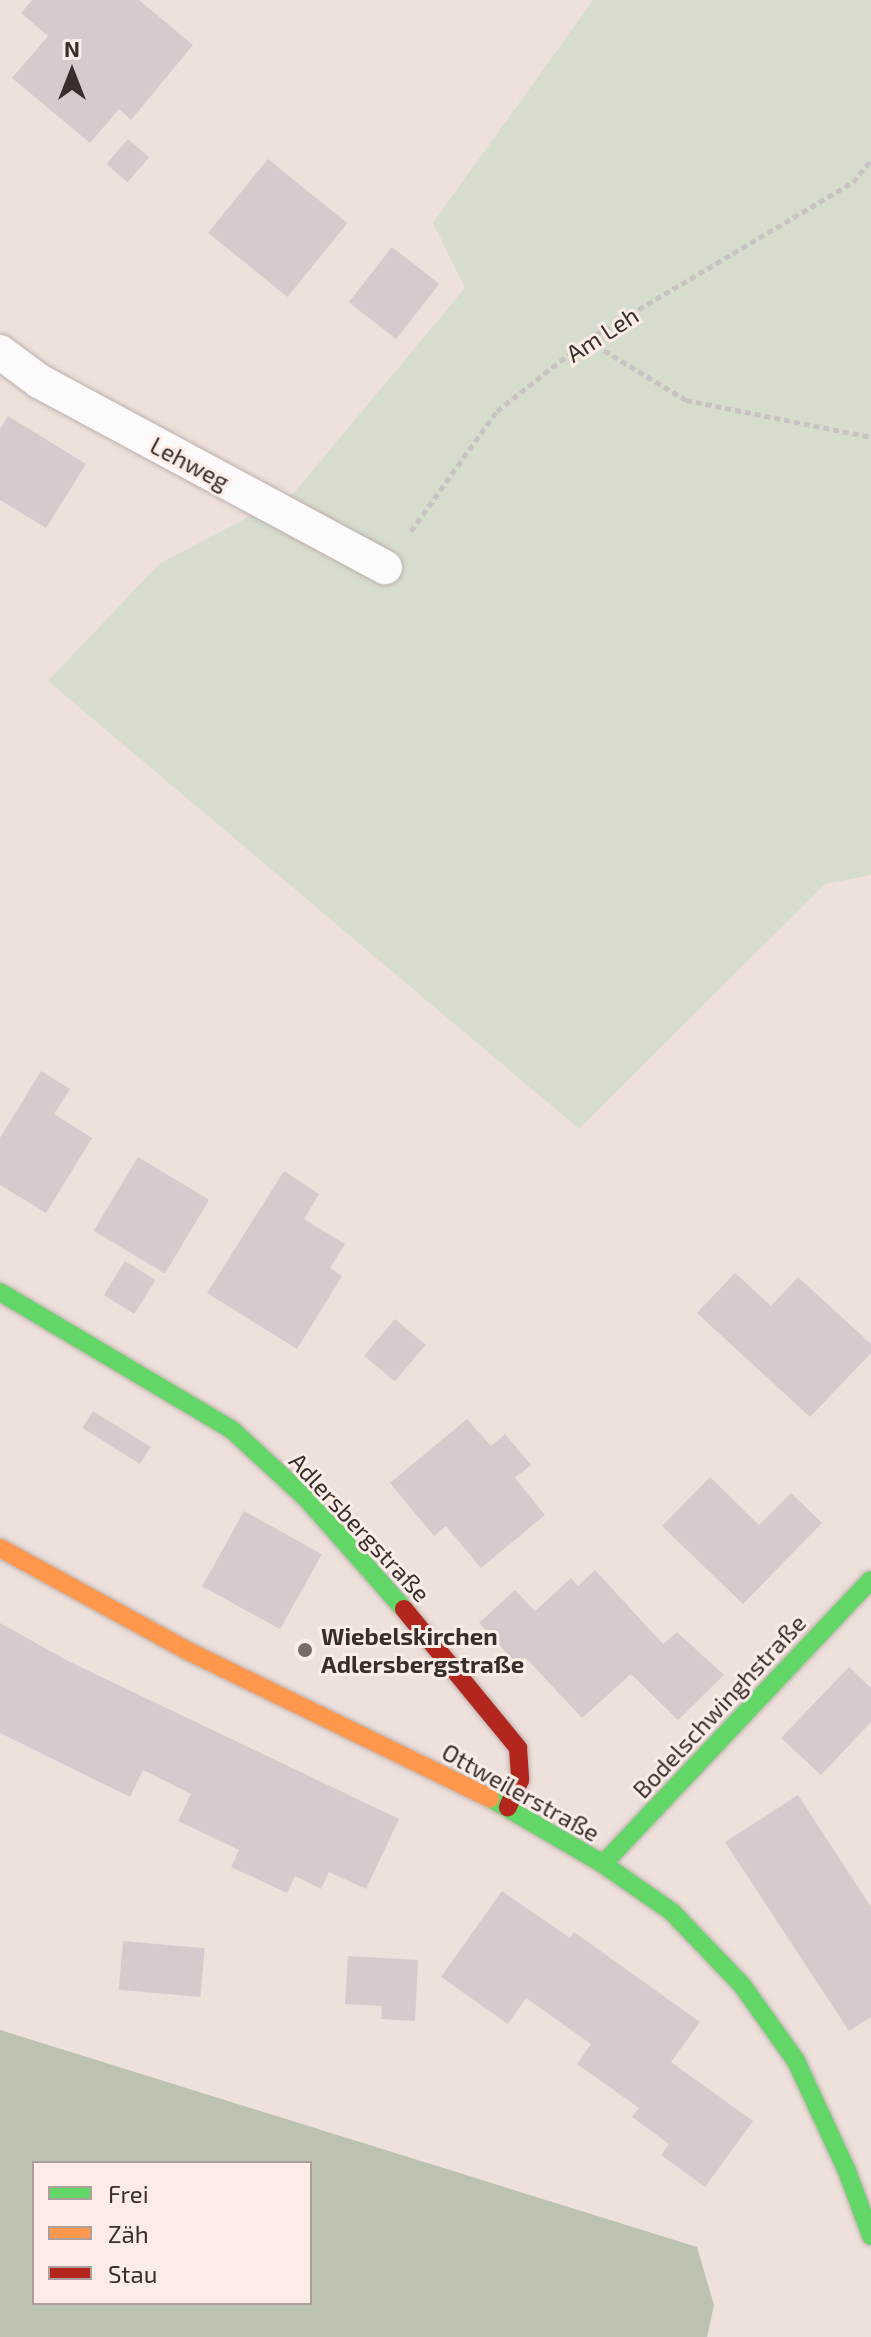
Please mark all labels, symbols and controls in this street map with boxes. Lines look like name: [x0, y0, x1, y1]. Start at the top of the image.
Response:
north arrow: [32, 32, 112, 112]
text: N: [64, 35, 80, 61]
street label: Am Leh: [560, 300, 644, 368]
street label: Lehweg: [146, 430, 234, 496]
street label: Adlersbergstraße: [284, 1447, 436, 1607]
street label: Bodelschwinghstraße: [626, 1608, 812, 1804]
place label: Wiebelskirchen Adlersbergstraße: [321, 1622, 524, 1678]
marker: Wiebelskirchen Adlersbergstraße: [296, 1641, 314, 1659]
street label: Ottweilerstraße: [437, 1737, 605, 1847]
legend: [32, 2161, 312, 2305]
text: Frei: [108, 2179, 149, 2208]
text: Zäh: [108, 2219, 149, 2248]
text: Stau: [108, 2259, 157, 2288]

